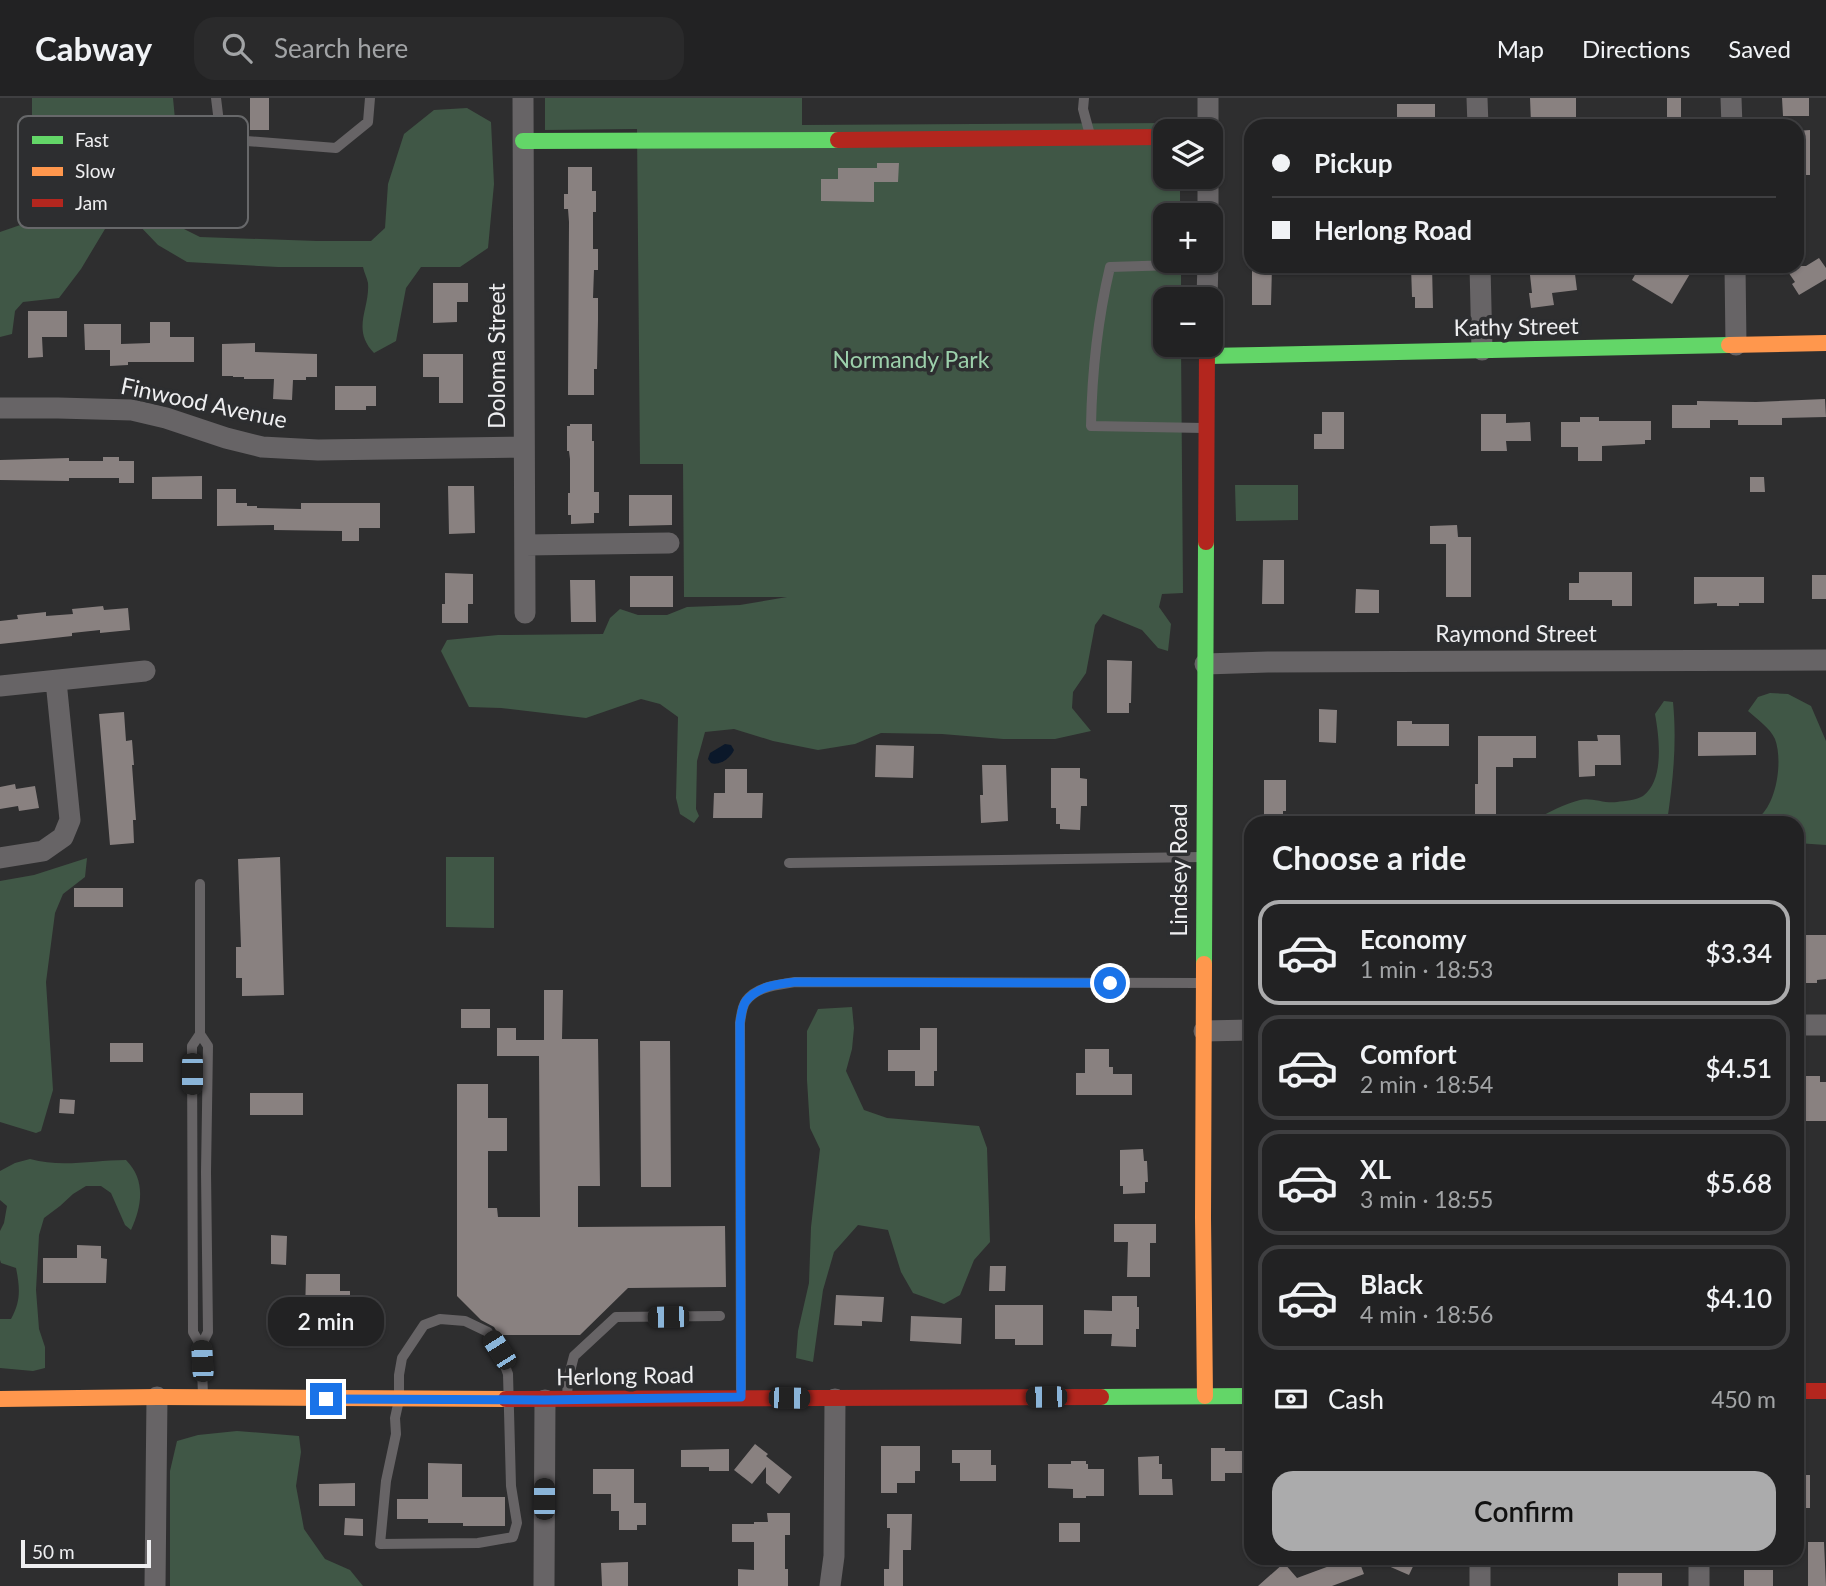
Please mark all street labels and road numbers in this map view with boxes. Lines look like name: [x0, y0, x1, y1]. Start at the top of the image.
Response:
street label: Doloma Street: [482, 282, 510, 429]
street label: Kathy Street: [1453, 311, 1579, 341]
street label: Finwood Avenue: [118, 371, 290, 433]
street label: Raymond Street: [1435, 619, 1597, 647]
street label: Lindsey Road: [1164, 803, 1192, 937]
street label: Herlong Road: [556, 1360, 694, 1390]

